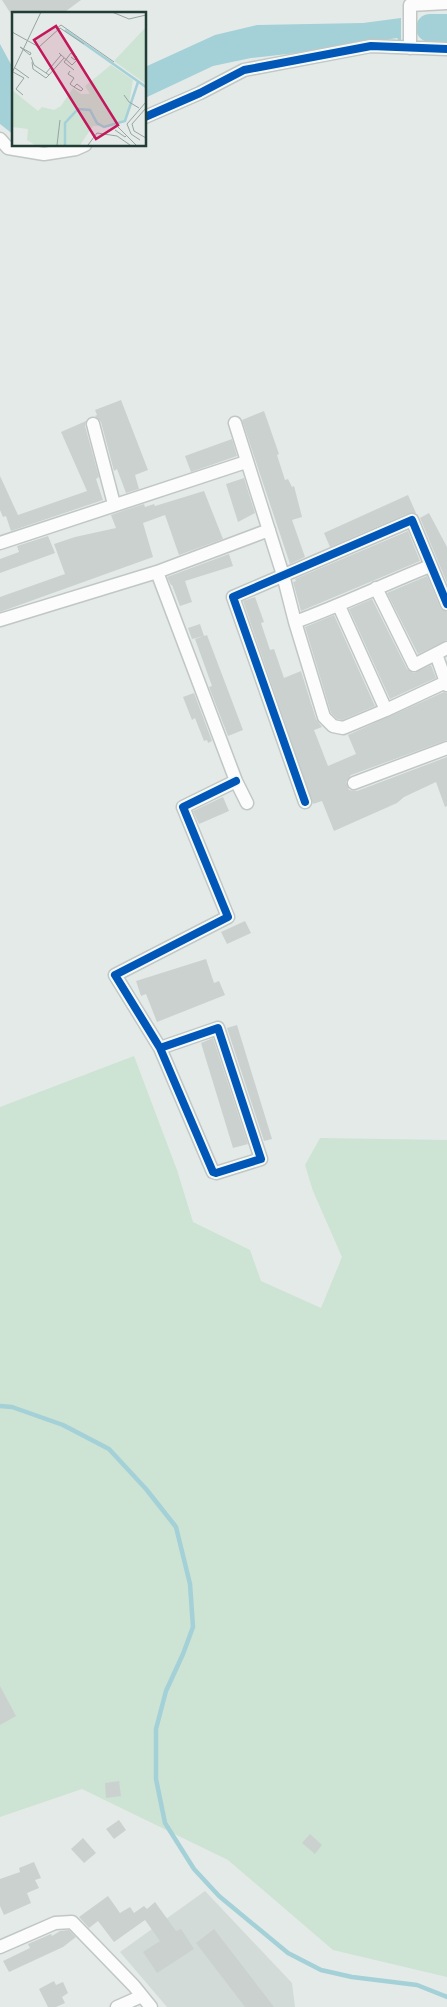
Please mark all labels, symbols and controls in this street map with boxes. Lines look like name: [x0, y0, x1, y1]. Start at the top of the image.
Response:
inset map: [12, 12, 146, 146]

